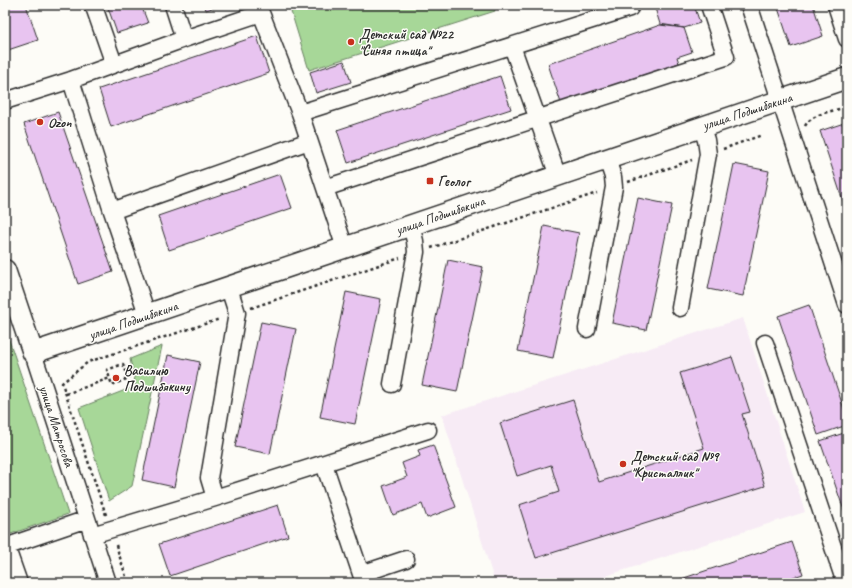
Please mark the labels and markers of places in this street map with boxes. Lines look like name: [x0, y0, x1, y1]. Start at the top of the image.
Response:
place label: Детский сад №22 "Синяя птица": [359, 26, 455, 59]
marker: Детский сад №22 "Синяя птица": [346, 37, 356, 47]
place label: Ozon: [48, 114, 72, 131]
marker: Ozon: [35, 117, 45, 127]
place label: Геолог: [438, 173, 472, 190]
marker: Геолог: [425, 176, 435, 186]
place label: Василию Подшибякину: [124, 362, 192, 395]
marker: Василию Подшибякину: [111, 373, 121, 383]
place label: Детский сад №9 "Кристаллик": [631, 448, 720, 481]
marker: Детский сад №9 "Кристаллик": [618, 459, 628, 469]

